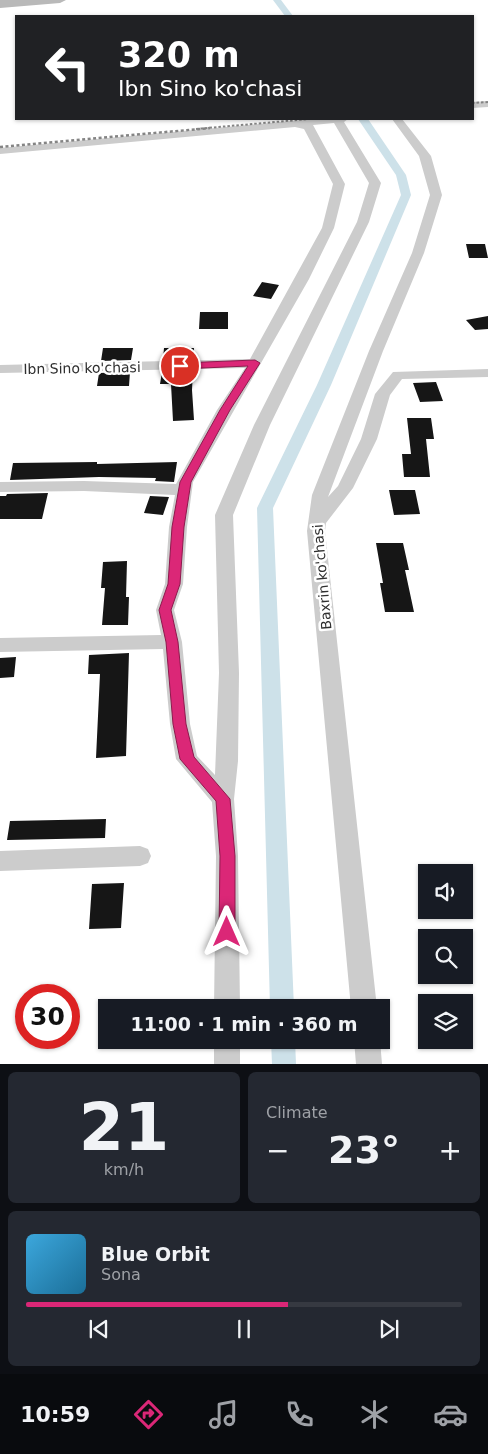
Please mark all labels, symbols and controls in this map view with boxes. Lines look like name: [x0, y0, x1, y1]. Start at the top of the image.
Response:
icon: left: [35, 35, 100, 100]
text: 320 m: [118, 35, 240, 75]
text: Ibn Sino ko'chasi: [118, 76, 302, 101]
pin: [159, 345, 201, 387]
icon: arrive: [166, 352, 194, 380]
street label: Ibn Sino ko'chasi: [23, 359, 141, 377]
street label: Baxrin ko'chasi: [309, 524, 335, 630]
map controls: [418, 864, 473, 1049]
button: sound: [418, 864, 473, 919]
position arrow: [200, 905, 252, 957]
button: search: [418, 929, 473, 984]
speed limit sign: 30: [15, 984, 80, 1049]
button: layers: [418, 994, 473, 1049]
text: 11:00 · 1 min · 360 m: [130, 1013, 358, 1035]
text: 21: [79, 1090, 169, 1165]
text: Climate: [266, 1103, 328, 1122]
text: 23°: [328, 1128, 400, 1172]
text: −: [266, 1134, 289, 1167]
text: +: [439, 1134, 462, 1167]
text: km/h: [104, 1160, 144, 1179]
text: Blue Orbit: [101, 1243, 210, 1265]
text: Sona: [101, 1265, 141, 1284]
icon: previous: [85, 1315, 113, 1343]
icon: pause: [230, 1315, 258, 1343]
icon: next: [375, 1315, 403, 1343]
icon: directions: [131, 1397, 166, 1432]
icon: music: [206, 1397, 241, 1432]
icon: phone: [282, 1397, 317, 1432]
icon: climate: [357, 1397, 392, 1432]
icon: car: [433, 1397, 468, 1432]
text: 10:59: [20, 1402, 90, 1427]

